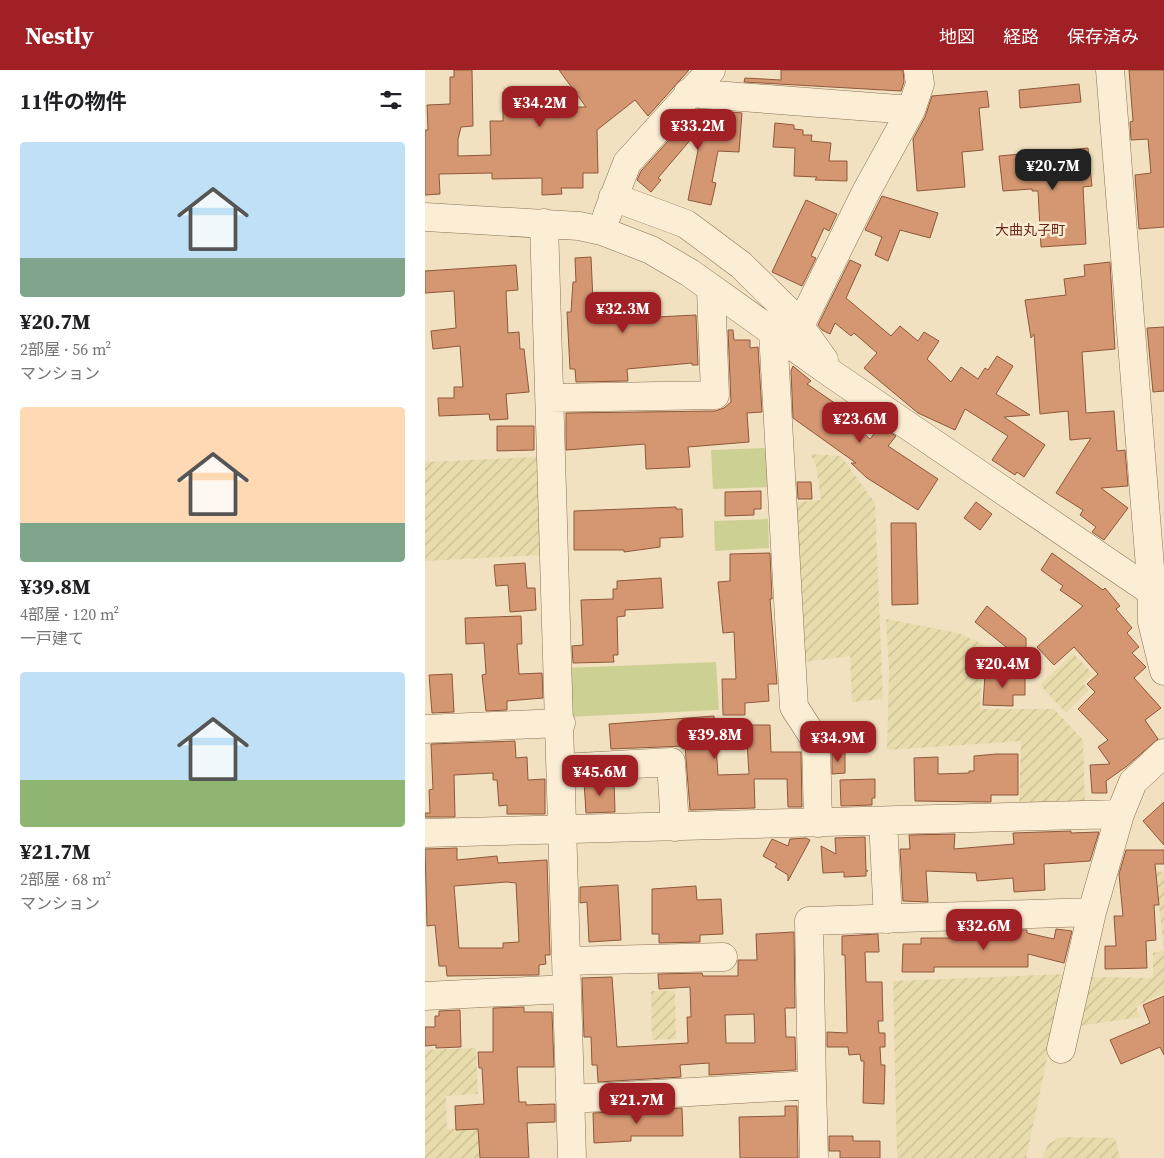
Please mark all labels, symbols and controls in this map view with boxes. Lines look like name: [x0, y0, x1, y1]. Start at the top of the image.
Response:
text: Nestly: [25, 19, 94, 52]
text: 地図: [939, 24, 975, 49]
text: 経路: [1003, 24, 1039, 49]
text: 保存済み: [1067, 24, 1139, 49]
pin: ¥34.2M: [499, 85, 581, 128]
icon: filters: [377, 86, 405, 114]
text: 11件の物件: [20, 87, 127, 116]
text: ¥34.2M: [513, 91, 567, 113]
pin: ¥33.2M: [657, 108, 739, 151]
text: ¥33.2M: [671, 114, 725, 136]
pin: ¥20.7M: [1012, 148, 1094, 191]
text: ¥20.7M: [1026, 154, 1080, 176]
icon: home: [168, 174, 258, 264]
district label: 大曲丸子町: [995, 220, 1065, 240]
pin: ¥32.3M: [582, 292, 664, 334]
text: ¥32.3M: [596, 297, 650, 319]
text: ¥20.7M: [20, 307, 91, 336]
text: 2部屋 · 56 m²: [20, 338, 111, 360]
text: マンション: [20, 362, 100, 384]
pin: ¥23.6M: [819, 402, 901, 444]
text: ¥23.6M: [833, 407, 887, 429]
icon: home: [168, 439, 258, 529]
text: ¥39.8M: [20, 572, 91, 601]
text: 4部屋 · 120 m²: [20, 603, 119, 625]
text: 一戸建て: [20, 627, 84, 649]
pin: ¥20.4M: [962, 646, 1044, 689]
text: ¥20.4M: [976, 652, 1030, 674]
icon: home: [168, 704, 258, 794]
pin: ¥39.8M: [674, 718, 756, 760]
pin: ¥34.9M: [797, 720, 879, 763]
text: ¥39.8M: [688, 723, 742, 745]
text: ¥34.9M: [811, 726, 865, 748]
pin: ¥45.6M: [559, 754, 641, 797]
text: ¥45.6M: [573, 760, 627, 782]
text: ¥21.7M: [20, 837, 91, 866]
text: 2部屋 · 68 m²: [20, 868, 111, 890]
text: マンション: [20, 892, 100, 914]
pin: ¥32.6M: [943, 908, 1025, 951]
text: ¥32.6M: [957, 914, 1011, 936]
pin: ¥21.7M: [596, 1082, 678, 1125]
text: ¥21.7M: [610, 1088, 664, 1110]

